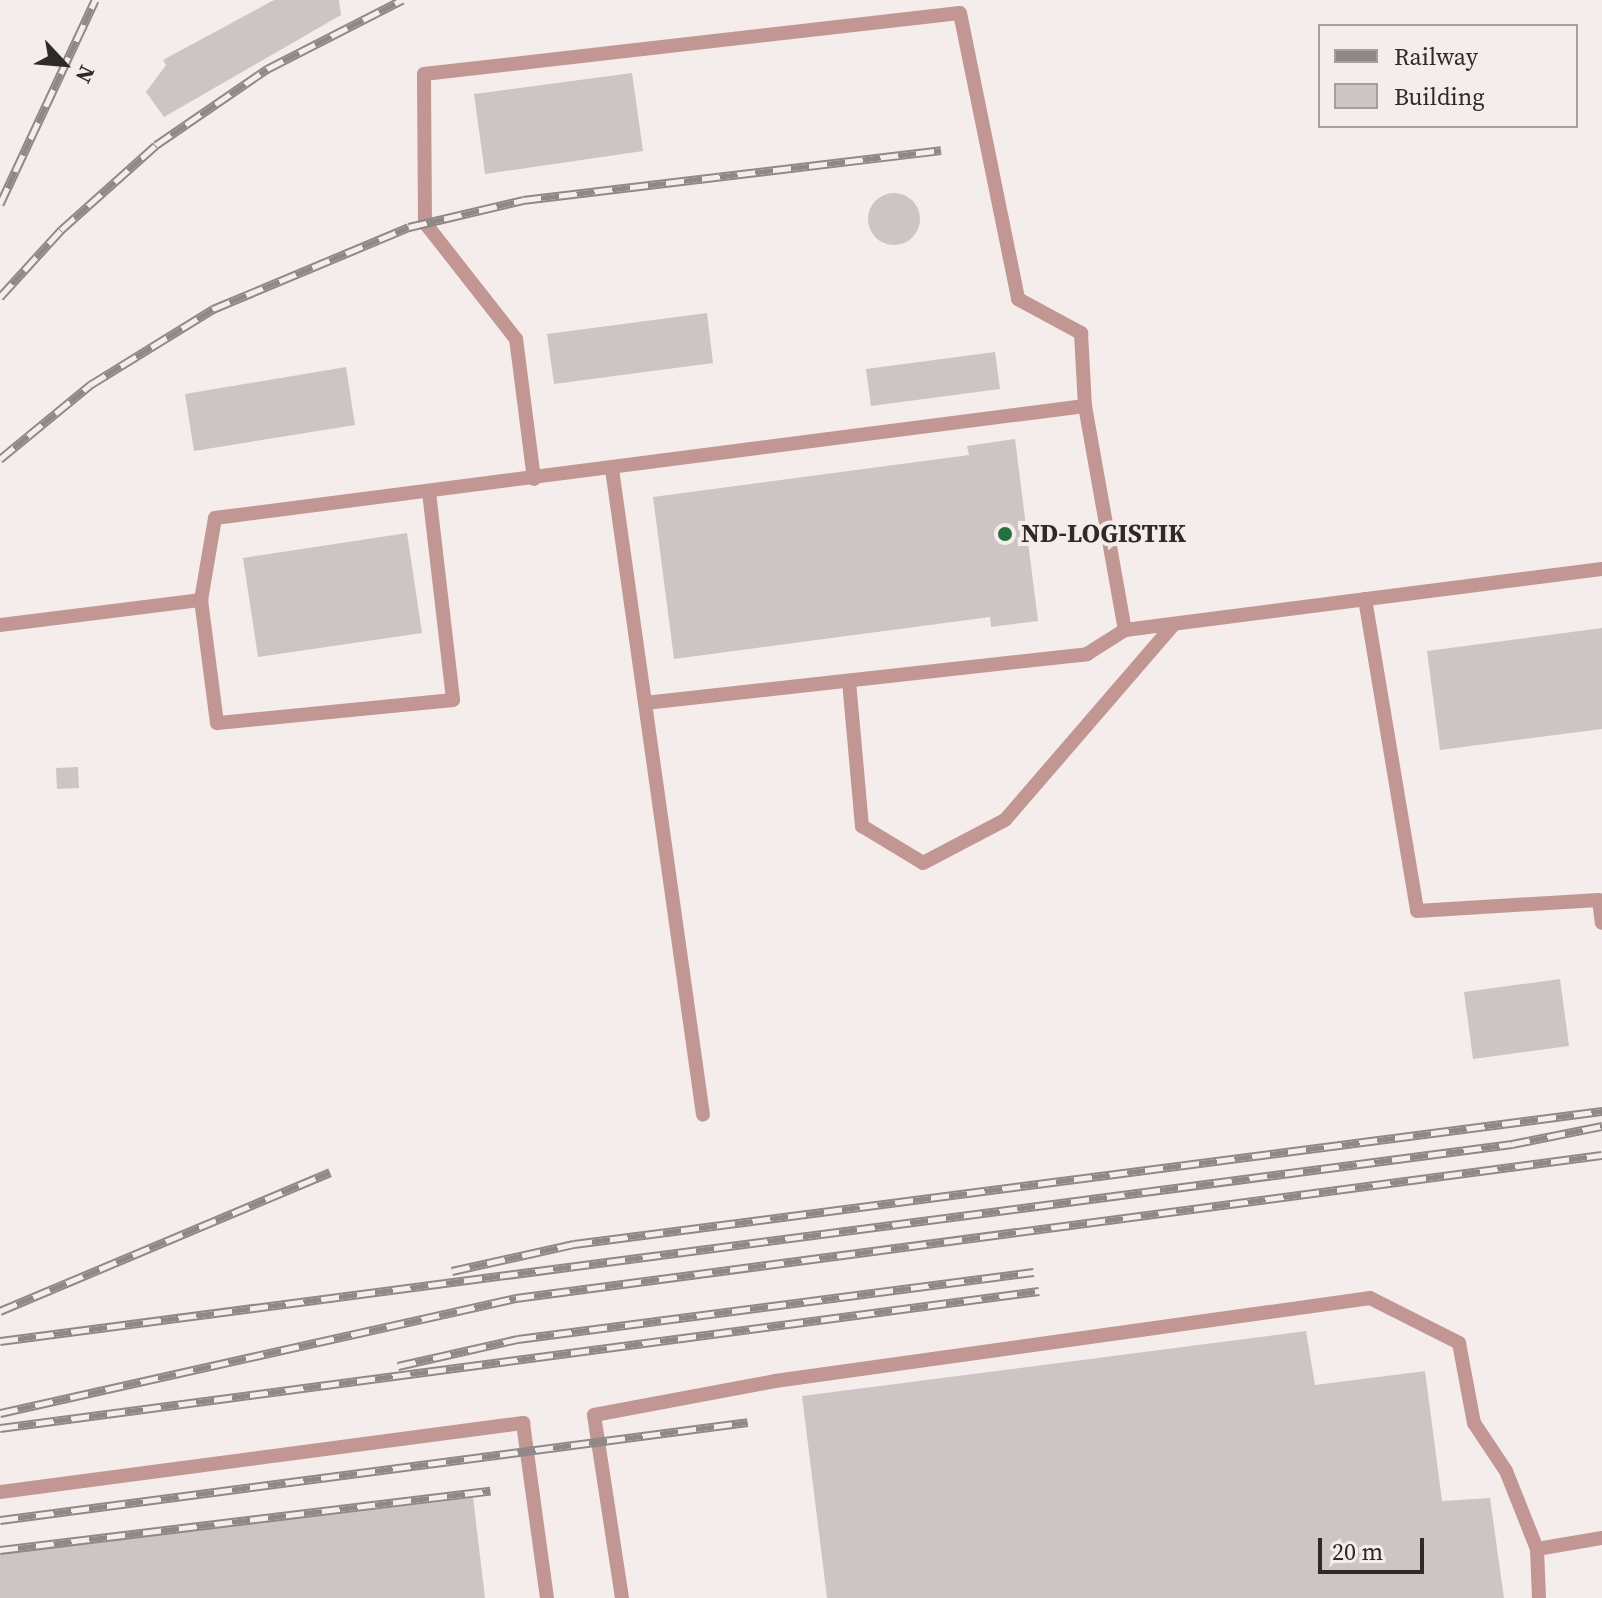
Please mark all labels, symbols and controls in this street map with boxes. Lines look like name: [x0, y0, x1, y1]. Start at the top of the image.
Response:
north arrow: [24, 24, 104, 104]
legend: [1318, 24, 1578, 128]
text: Railway: [1394, 40, 1478, 73]
text: N: [69, 61, 103, 88]
text: Building: [1394, 80, 1485, 113]
place label: ND-LOGISTIK: [1021, 518, 1186, 550]
marker: ND-LOGISTIK: [996, 525, 1014, 543]
scale bar: [1322, 1522, 1428, 1572]
text: 20 m: [1332, 1535, 1383, 1568]

